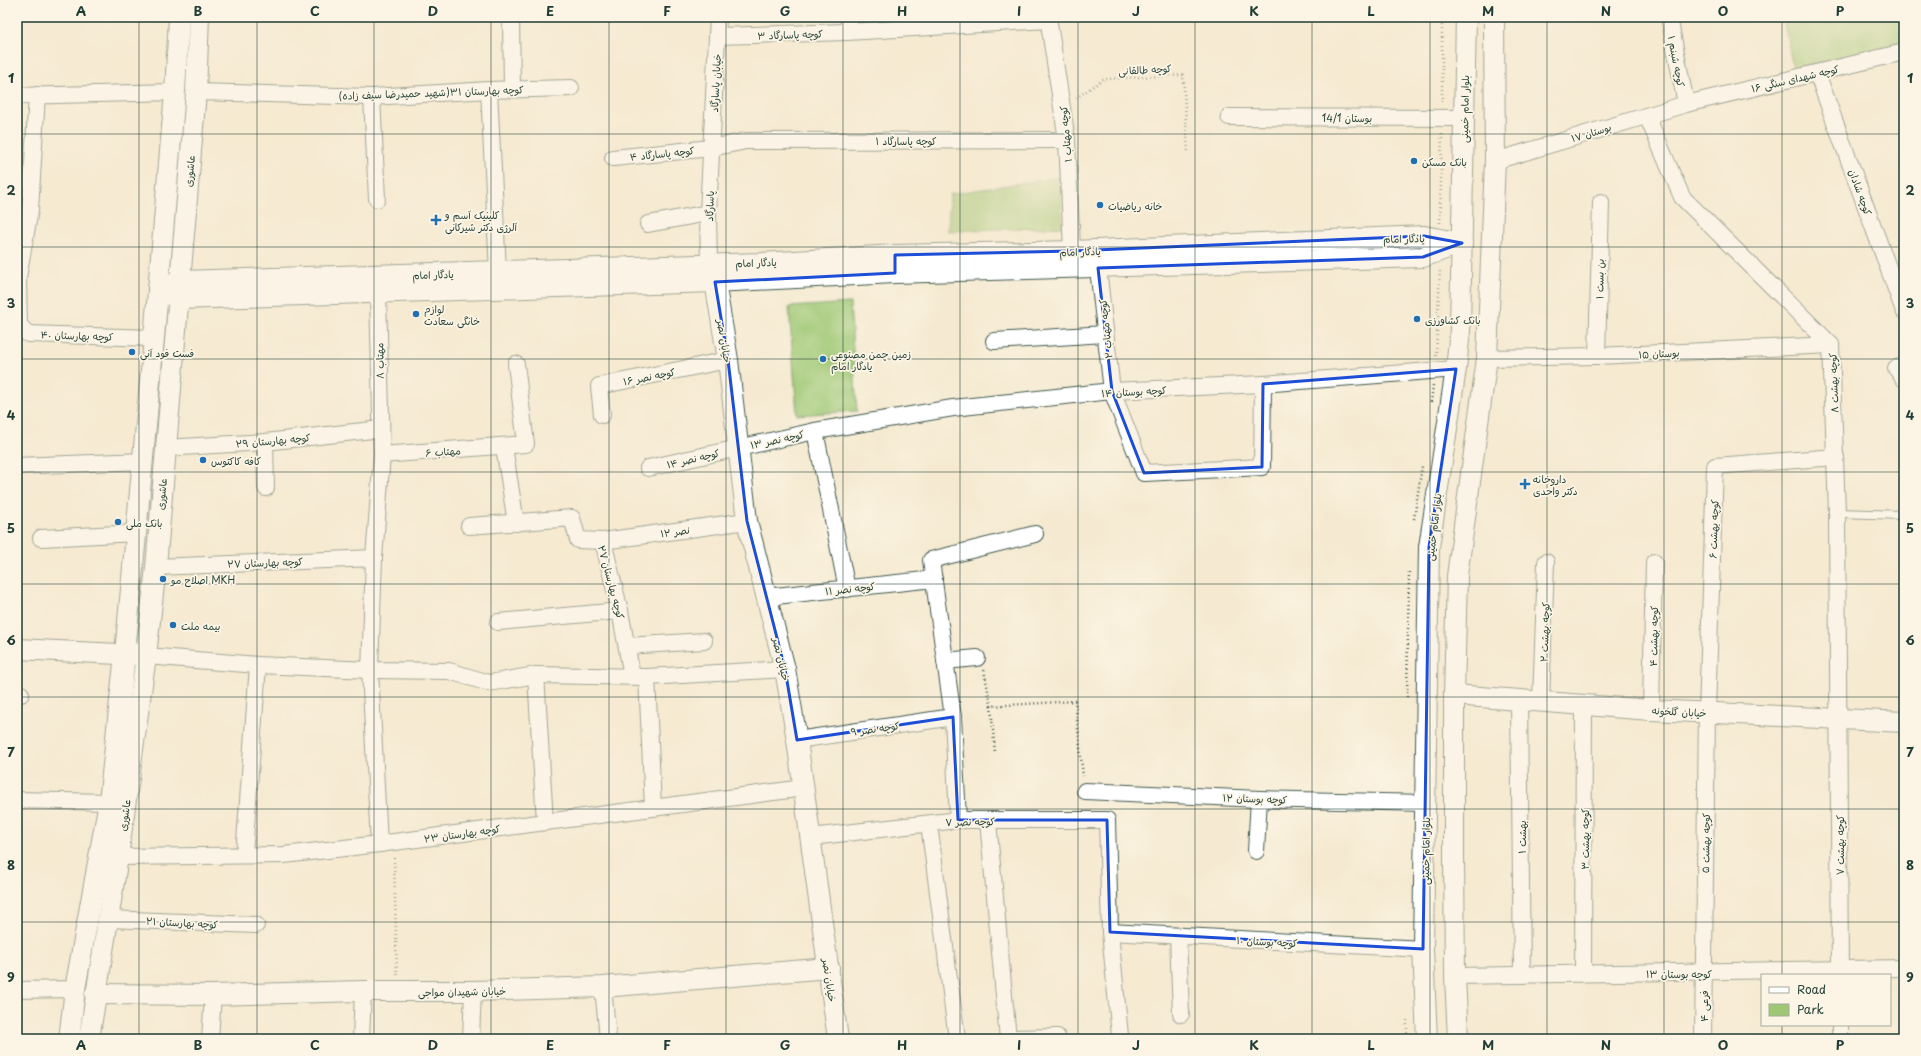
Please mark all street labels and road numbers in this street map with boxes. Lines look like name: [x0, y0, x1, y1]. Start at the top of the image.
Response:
street label: کوچه پاسارگاد ۳: [757, 25, 823, 43]
street label: کوچه شبنم ۱: [1664, 34, 1689, 88]
street label: خیابان پاسارگاد: [706, 53, 724, 113]
street label: کوچه طالقانی: [1118, 60, 1172, 79]
street label: کوچه شهدای سنگی ۱۶: [1750, 61, 1841, 96]
street label: بلوار امام خمینی: [1456, 75, 1473, 143]
street label: کوچه بهارستان ۳۱(شهید حمیدرضا سیف زاده): [338, 81, 524, 103]
street label: کوچه مهتاب ۱: [1055, 105, 1075, 163]
street label: بوستان 14/1: [1322, 110, 1372, 125]
street label: بوستان ۱۷: [1569, 119, 1613, 145]
street label: کوچه پاسارگاد ۱: [875, 133, 937, 148]
street label: کوچه پاسارگاد ۴: [629, 142, 695, 164]
street label: عاشوری: [180, 154, 198, 188]
street label: کوچه شادان: [1846, 167, 1876, 217]
street label: پاسارگاد: [701, 190, 717, 222]
street label: یادگار امام: [1383, 230, 1425, 247]
street label: یادگار امام: [1059, 243, 1101, 260]
street label: یادگار امام: [735, 254, 777, 271]
street label: بن بست ۱: [1591, 259, 1607, 299]
street label: یادگار امام: [412, 266, 454, 283]
street label: کوچه مهتاب ۲: [1094, 298, 1116, 360]
street label: خیابان نصر: [714, 317, 736, 364]
street label: کوچه بهارستان ۴۰: [40, 326, 114, 344]
street label: مهتاب ۸: [371, 342, 387, 379]
street label: بوستان ۱۵: [1638, 344, 1680, 362]
street label: کوچه بهشت ۸: [1824, 353, 1842, 413]
street label: کوچه نصر ۱۶: [622, 364, 676, 388]
street label: کوچه بوستان ۱۴: [1101, 382, 1167, 400]
street label: کوچه نصر ۱۳: [749, 426, 805, 452]
street label: کوچه بهارستان ۲۹: [235, 429, 311, 451]
street label: مهتاب ۶: [425, 442, 461, 460]
street label: کوچه نصر ۱۴: [665, 445, 721, 471]
street label: عاشوری: [152, 477, 170, 511]
street label: بلوار امام خمینی: [1421, 492, 1446, 562]
street label: کوچه بهشت ۶: [1704, 499, 1722, 559]
street label: نصر ۱۲: [659, 522, 691, 540]
street label: کوچه بهارستان ۲۷: [595, 543, 629, 621]
street label: کوچه بهارستان ۲۷: [227, 553, 303, 571]
street label: کوچه نصر ۱۱: [824, 578, 876, 598]
street label: کوچه بهشت ۲: [1535, 602, 1553, 662]
street label: کوچه بهشت ۴: [1645, 605, 1661, 667]
street label: خیابان نصر: [770, 635, 794, 682]
street label: خیابان گلخونه: [1651, 702, 1707, 720]
street label: کوچه نصر ۹: [850, 717, 900, 739]
street label: کوچه بوستان ۱۲: [1222, 789, 1288, 807]
street label: عاشوری: [114, 798, 134, 832]
street label: کوچه بهشت ۳: [1577, 808, 1592, 870]
street label: کوچه نصر ۷: [945, 813, 995, 829]
street label: کوچه بهشت ۵: [1697, 813, 1713, 873]
street label: کوچه بهشت ۷: [1832, 815, 1847, 875]
street label: بلوار امام خمینی: [1417, 817, 1434, 885]
street label: کوچه بهارستان ۲۳: [423, 820, 501, 846]
street label: بهشت ۱: [1514, 820, 1529, 854]
street label: کوچه بهارستان ۲۱: [145, 913, 219, 931]
street label: کوچه بوستان ۱۰: [1236, 932, 1298, 950]
street label: خیابان نصر: [819, 956, 841, 1003]
street label: کوچه بوستان ۱۳: [1646, 966, 1712, 981]
street label: خیابان شهیدان مواجی: [418, 983, 506, 1000]
street label: فرعی ۴: [1696, 990, 1712, 1022]

